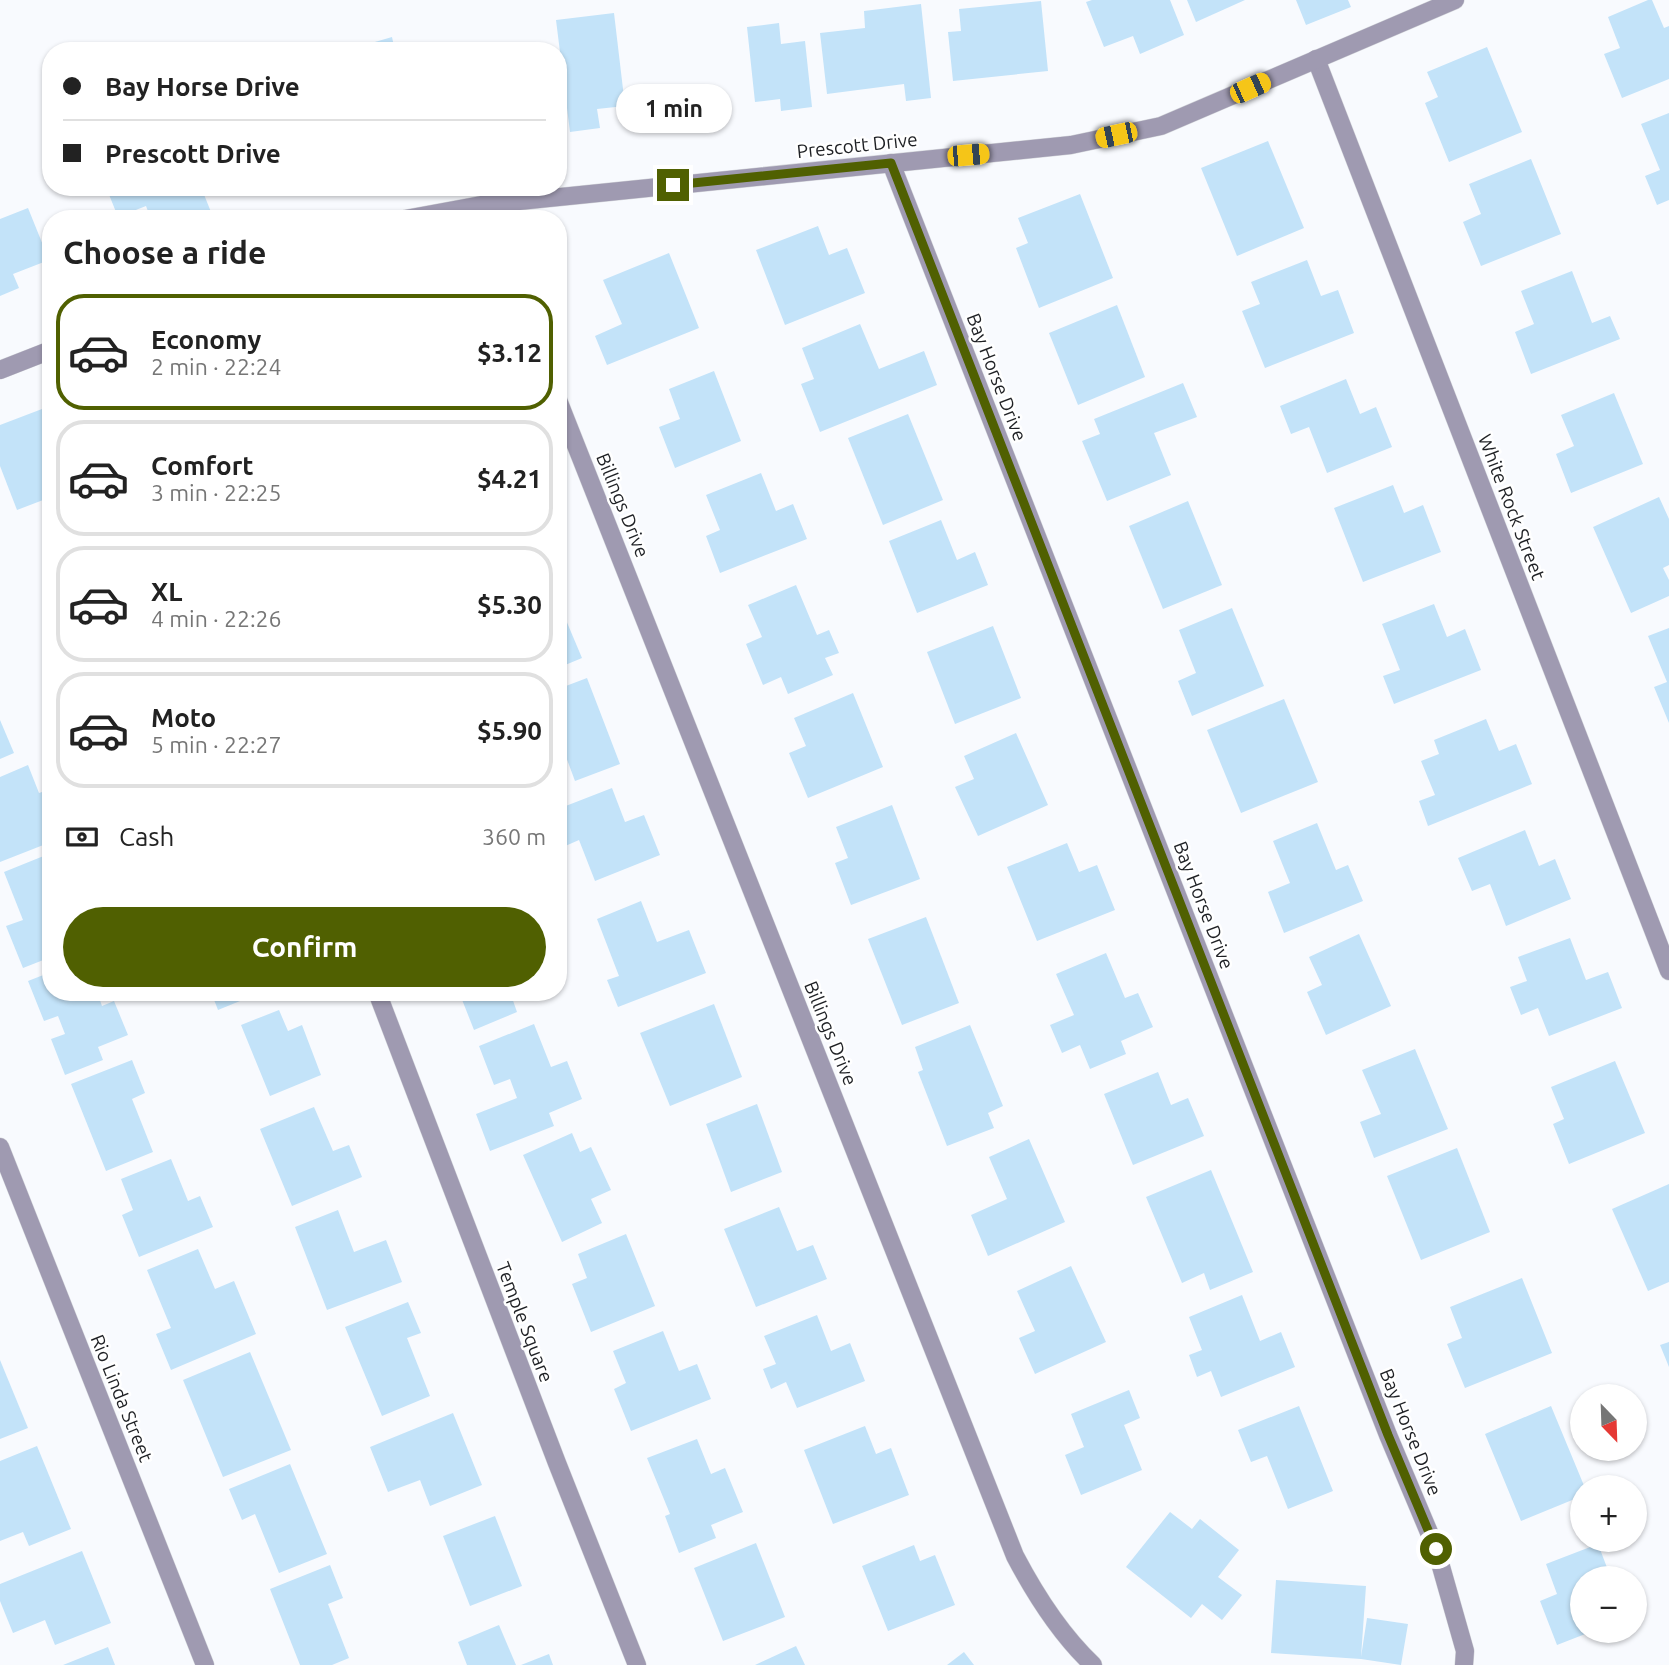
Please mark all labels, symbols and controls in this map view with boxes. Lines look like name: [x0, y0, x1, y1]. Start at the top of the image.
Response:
car: [1227, 70, 1274, 106]
text: Bay Horse Drive: [105, 72, 300, 101]
callout: 1 min: [615, 83, 731, 132]
text: 1 min: [645, 96, 703, 121]
car: [1094, 120, 1139, 150]
street label: Prescott Drive: [795, 128, 919, 162]
text: Prescott Drive: [105, 139, 281, 168]
car: [947, 143, 990, 167]
route end: [657, 169, 689, 201]
text: Choose a ride: [63, 234, 266, 270]
street label: Bay Horse Drive: [963, 310, 1031, 444]
icon: car: [67, 321, 130, 384]
text: Economy: [151, 325, 261, 354]
text: $3.12: [477, 338, 542, 367]
text: 2 min · 22:24: [151, 354, 282, 379]
street label: White Rock Street: [1474, 431, 1550, 583]
icon: car: [67, 447, 130, 510]
street label: Billings Drive: [592, 450, 654, 560]
text: Comfort: [151, 451, 254, 480]
text: $4.21: [477, 464, 542, 493]
text: 3 min · 22:25: [151, 480, 282, 505]
icon: car: [67, 573, 130, 636]
text: XL: [151, 577, 182, 606]
text: $5.30: [477, 590, 542, 619]
text: 4 min · 22:26: [151, 606, 282, 631]
icon: car: [67, 699, 130, 762]
text: Moto: [151, 703, 216, 732]
text: $5.90: [477, 716, 542, 745]
text: 5 min · 22:27: [151, 732, 282, 757]
icon: cash: [63, 818, 101, 856]
text: Cash: [119, 822, 174, 851]
text: 360 m: [482, 824, 546, 849]
street label: Bay Horse Drive: [1170, 838, 1238, 972]
button: Confirm: [63, 907, 546, 987]
street label: Billings Drive: [800, 978, 862, 1088]
street label: Temple Square: [492, 1259, 558, 1385]
street label: Rio Linda Street: [86, 1331, 158, 1465]
street label: Bay Horse Drive: [1376, 1365, 1446, 1499]
north arrow: [1570, 1384, 1647, 1461]
map controls: [1570, 1384, 1647, 1643]
button: +: [1570, 1475, 1647, 1552]
route start: [1420, 1533, 1452, 1565]
button: −: [1570, 1566, 1647, 1643]

